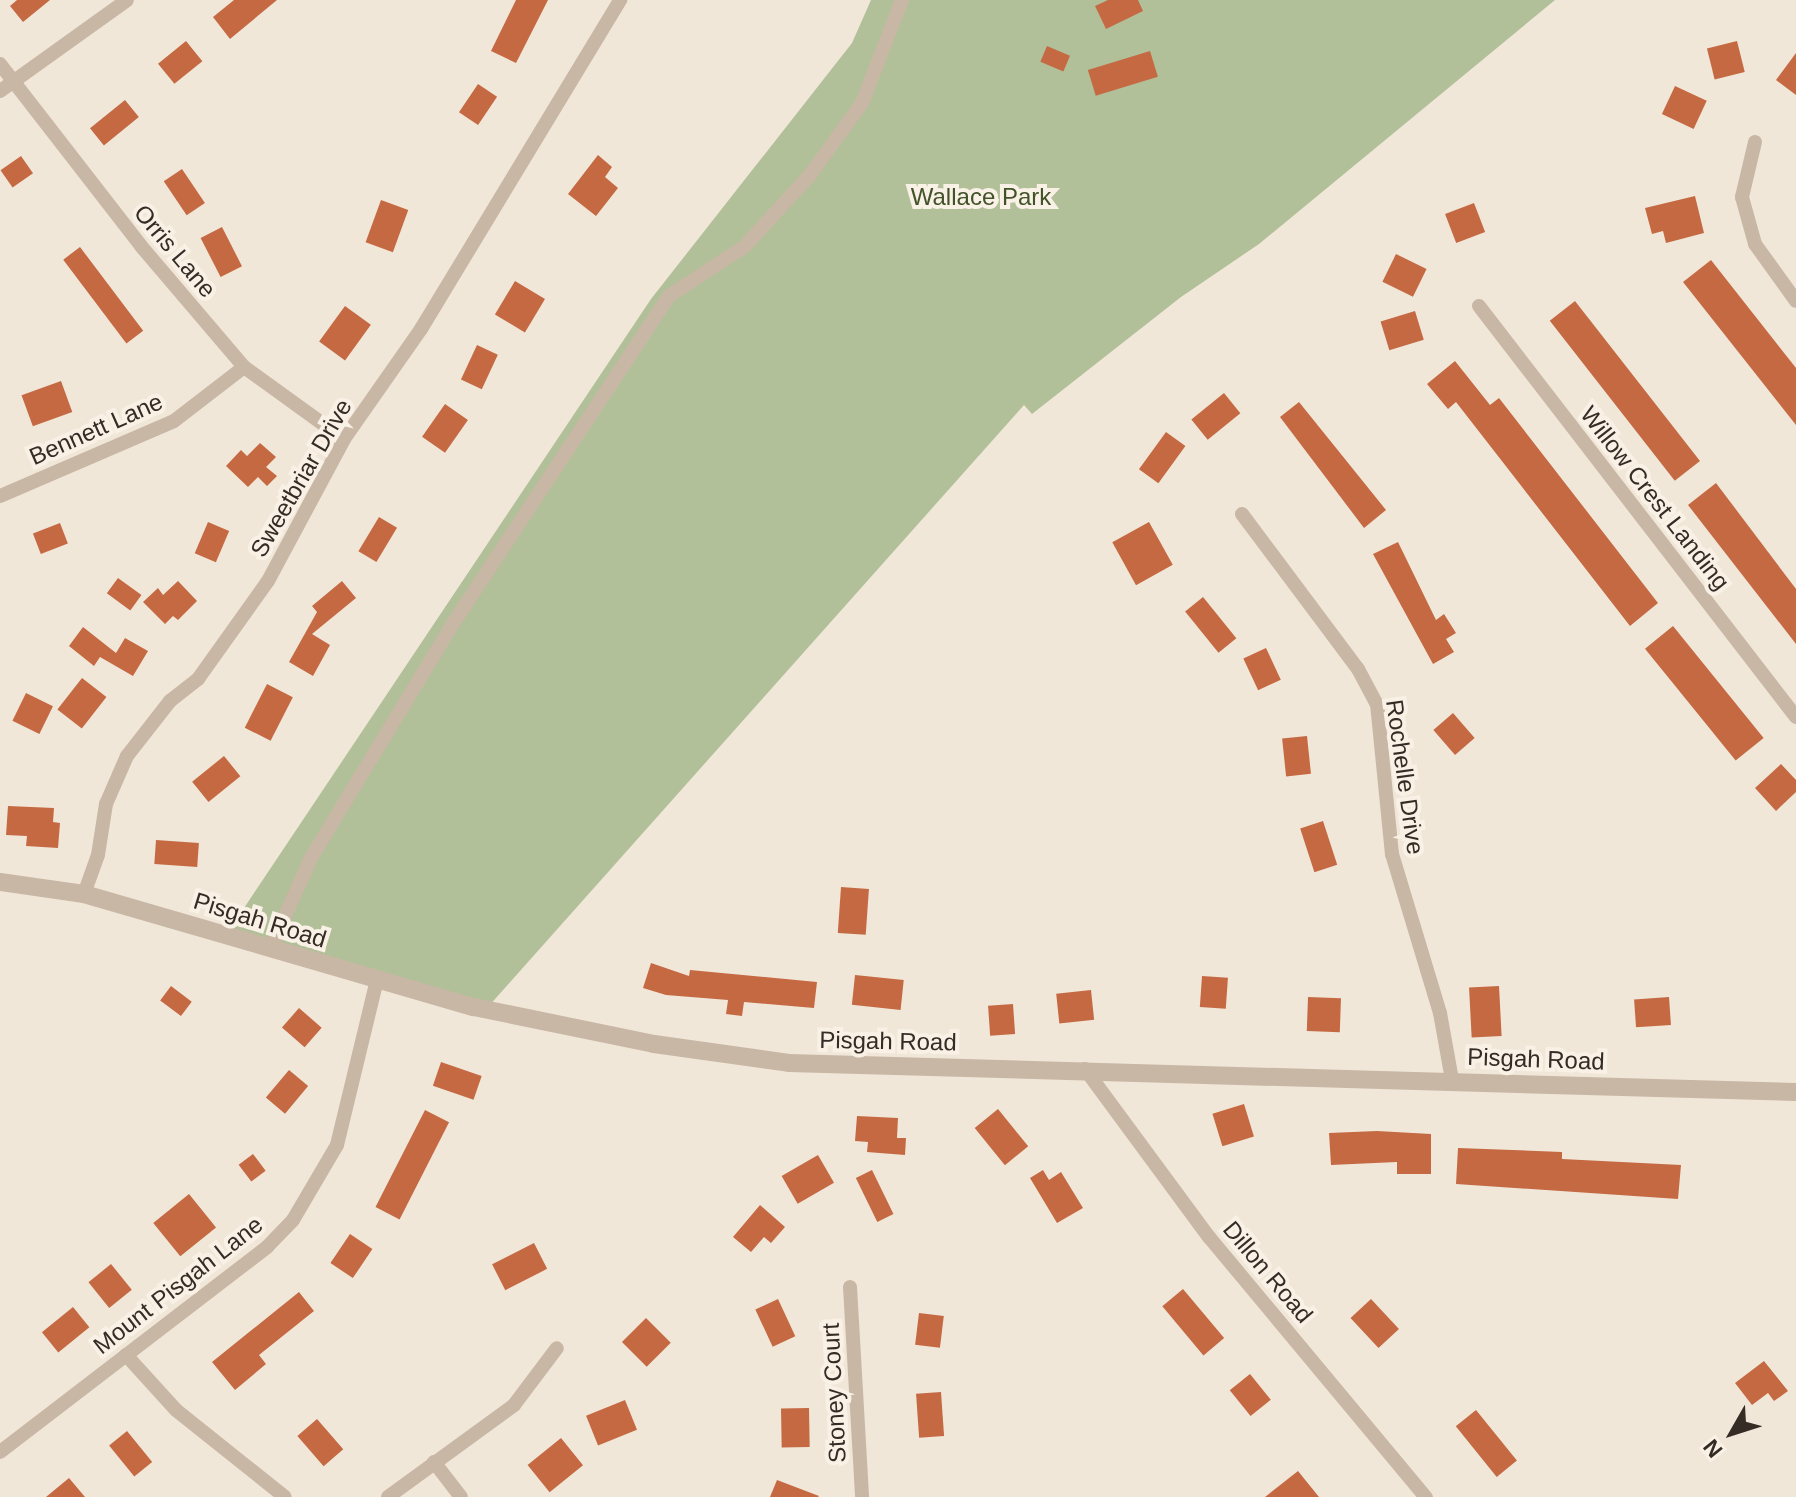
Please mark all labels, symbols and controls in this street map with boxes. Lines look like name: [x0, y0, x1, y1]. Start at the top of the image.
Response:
park label: Wallace Park: [911, 183, 1051, 211]
street label: Orris Lane: [128, 199, 222, 303]
street label: Bennett Lane: [25, 387, 167, 471]
street label: Sweetbriar Drive: [244, 394, 358, 562]
street label: Willow Crest Landing: [1574, 400, 1736, 596]
street label: Rochelle Drive: [1380, 698, 1430, 856]
street label: Pisgah Road: [190, 886, 330, 954]
street label: Pisgah Road: [819, 1025, 957, 1057]
street label: Pisgah Road: [1467, 1042, 1605, 1076]
street label: Mount Pisgah Lane: [88, 1210, 268, 1360]
street label: Dillon Road: [1217, 1215, 1319, 1329]
street label: Stoney Court: [816, 1322, 852, 1464]
north arrow: [1692, 1393, 1772, 1473]
text: N: [1698, 1434, 1728, 1462]

